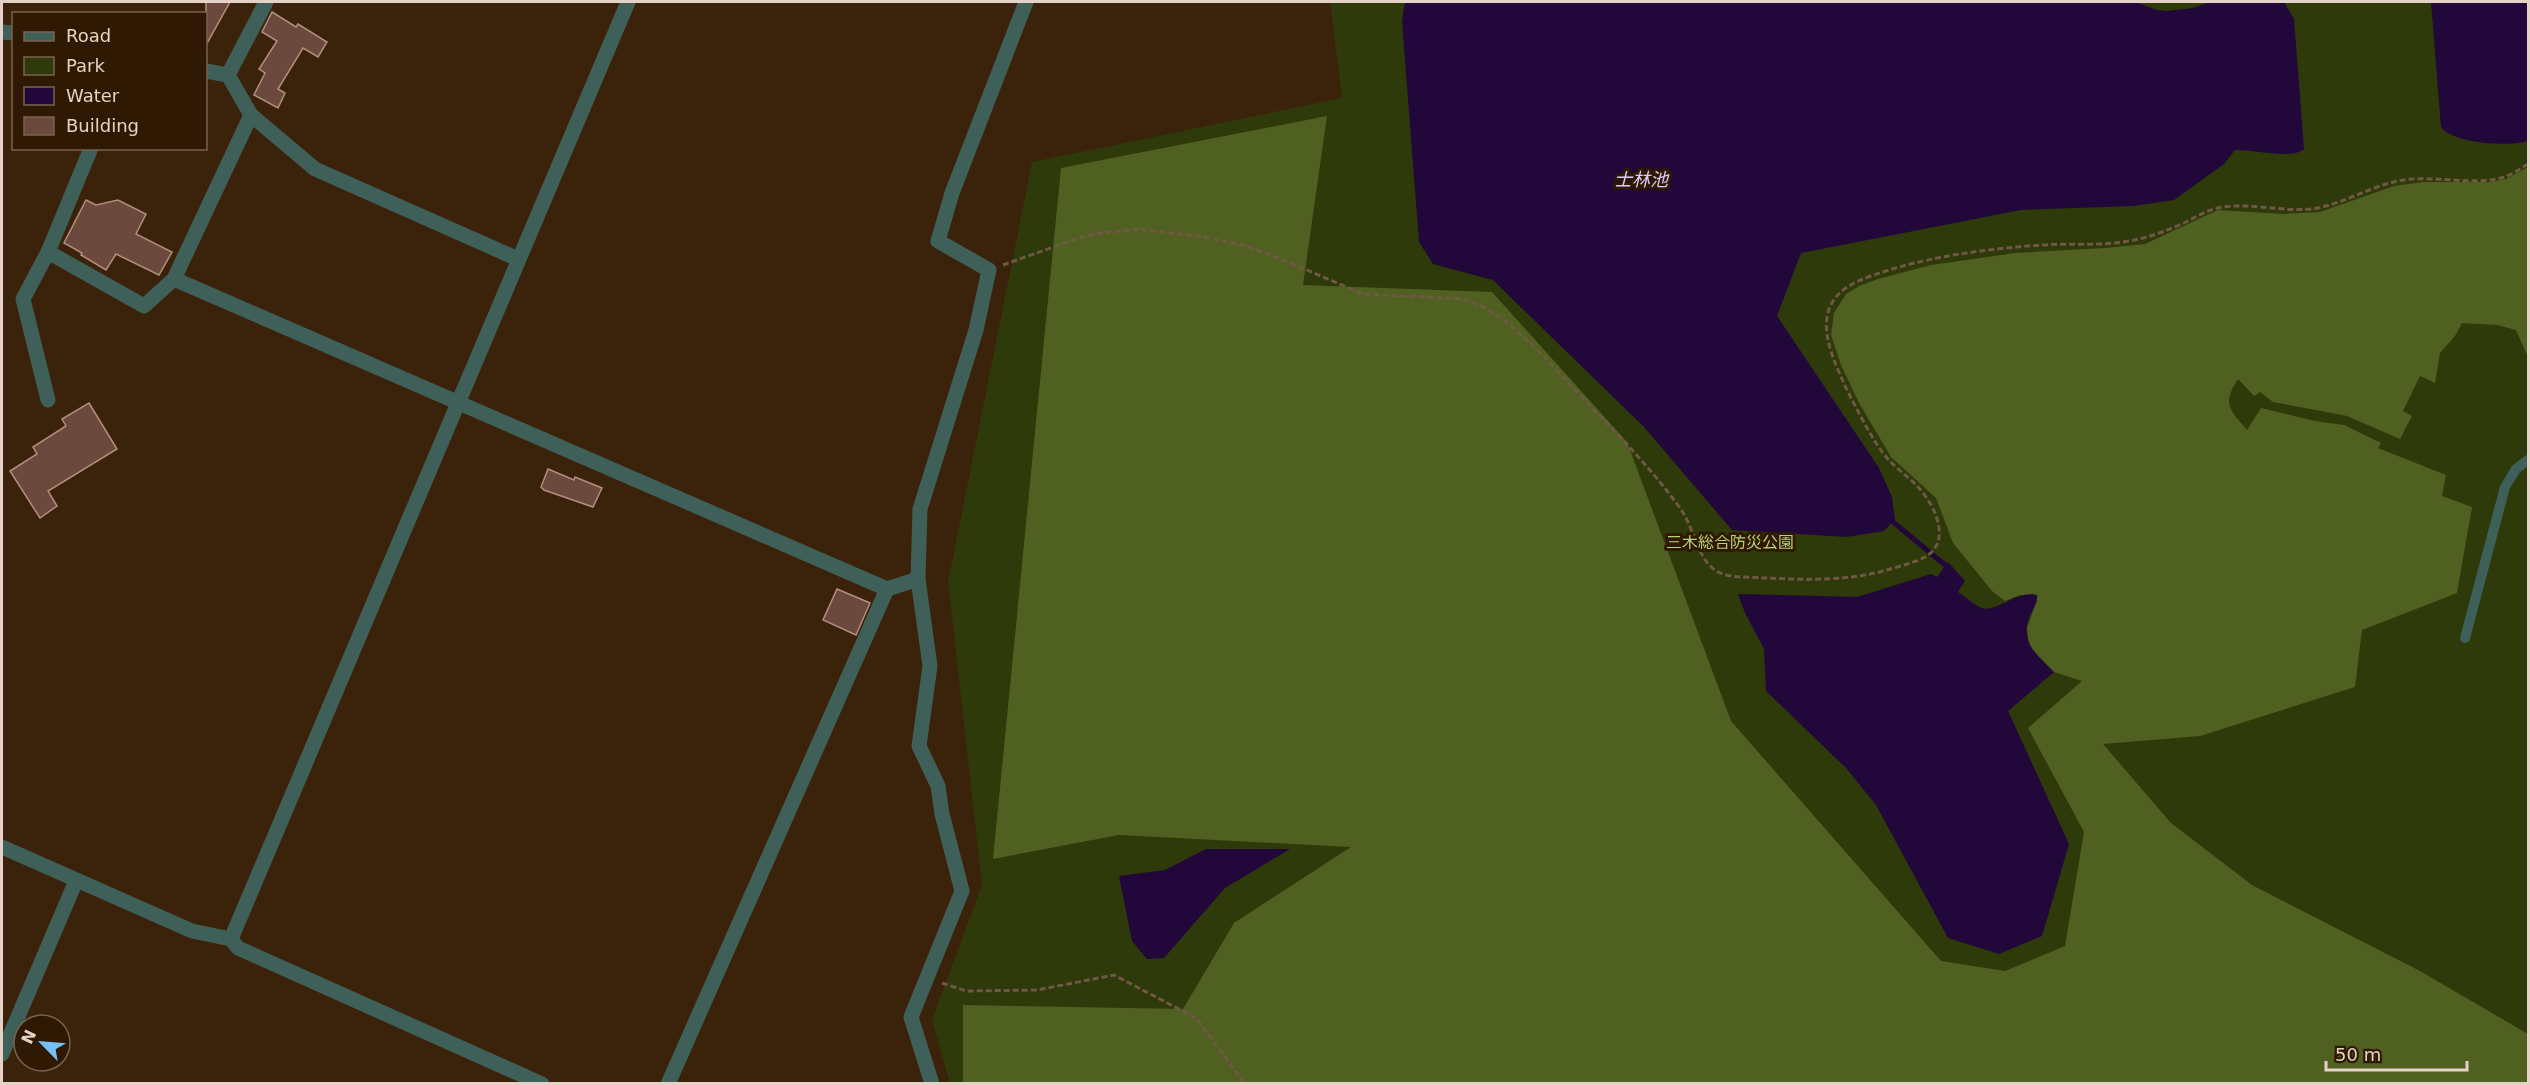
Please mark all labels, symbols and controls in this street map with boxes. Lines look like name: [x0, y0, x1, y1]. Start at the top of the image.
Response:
legend: [12, 12, 207, 150]
text: Road: [66, 25, 111, 46]
text: Park: [66, 55, 105, 76]
text: Water: [66, 85, 120, 106]
text: Building: [66, 115, 139, 136]
water label: 士林池: [1614, 169, 1670, 190]
park label: 三木総合防災公園: [1666, 533, 1794, 552]
north arrow: [12, 1013, 72, 1073]
text: N: [17, 1027, 40, 1047]
scale bar: [2326, 1034, 2467, 1072]
text: 50 m: [2335, 1044, 2381, 1065]

